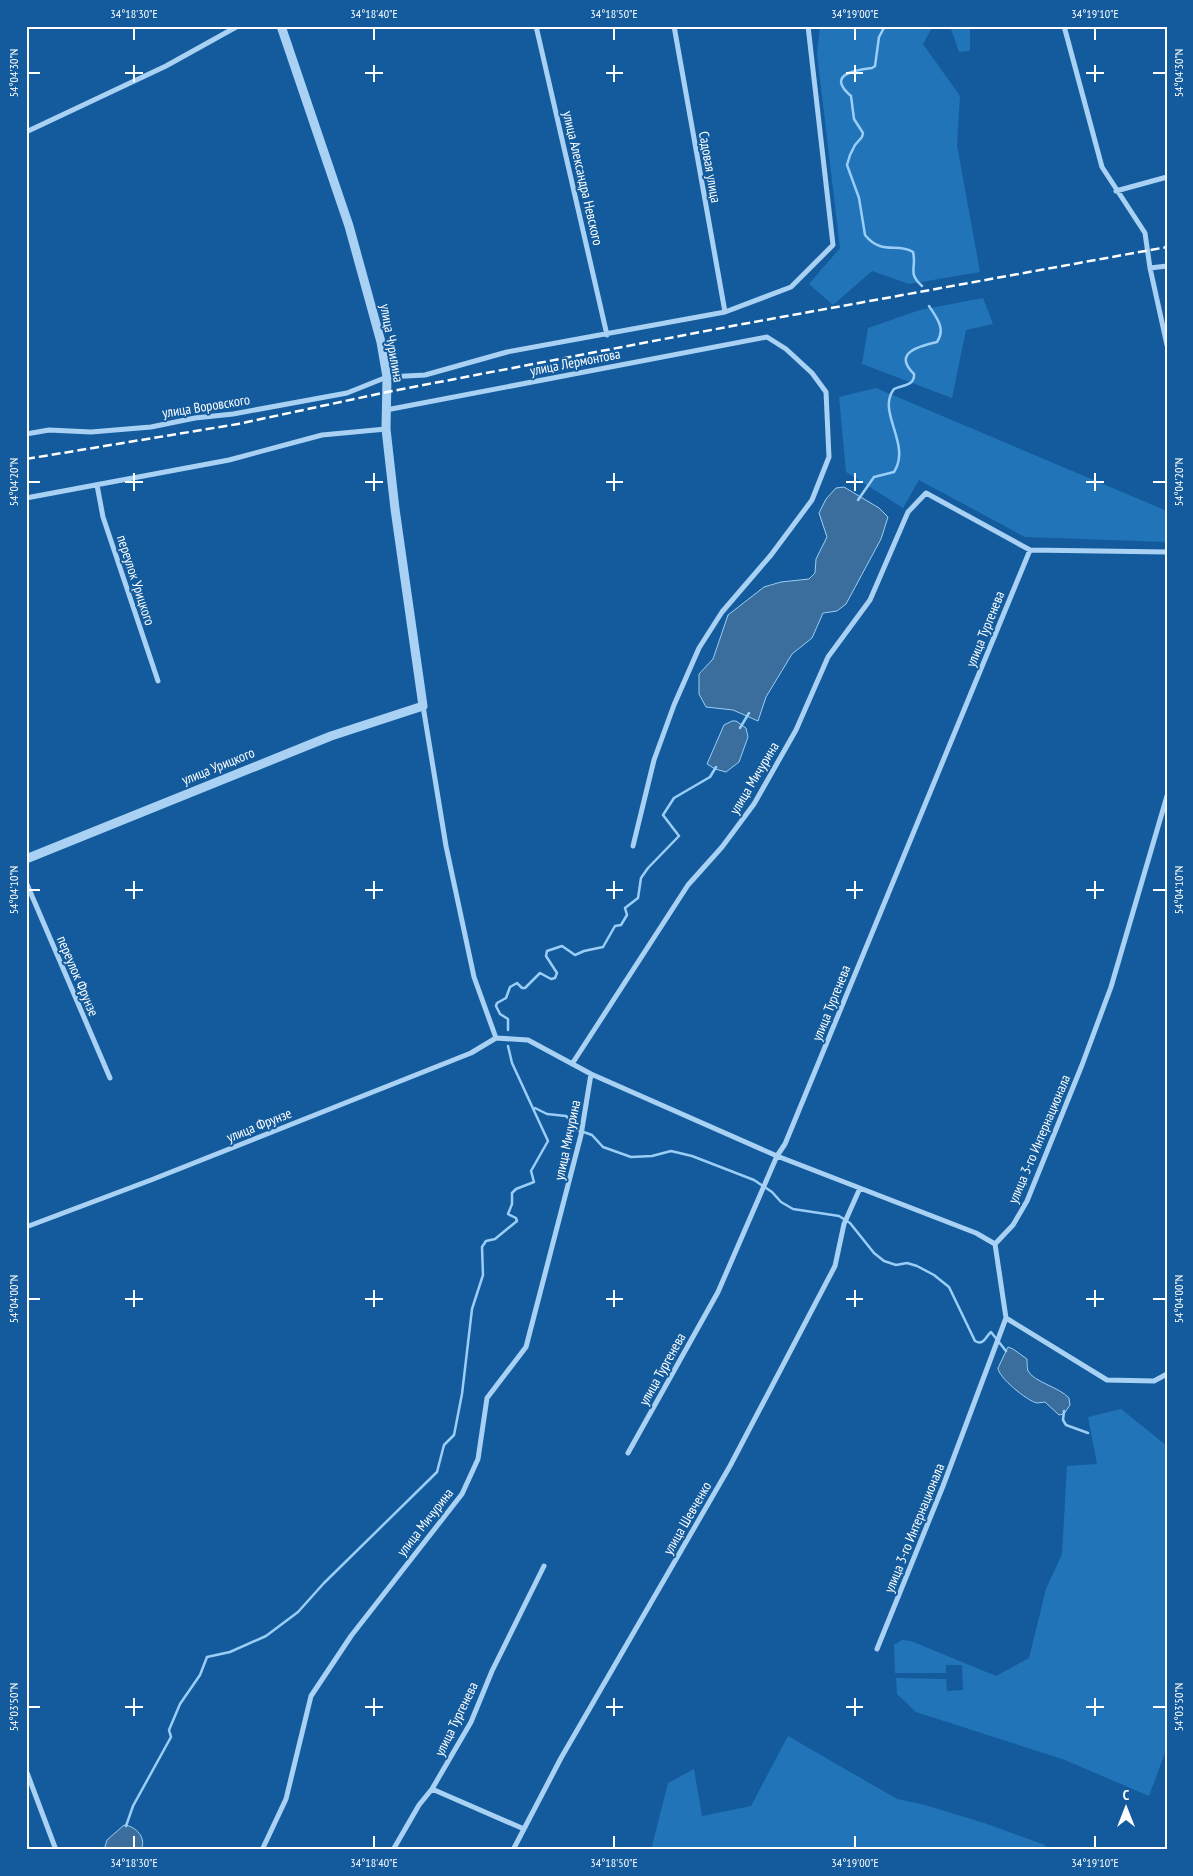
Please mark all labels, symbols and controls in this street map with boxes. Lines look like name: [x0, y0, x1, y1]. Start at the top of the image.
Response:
text: 34°18'30"E: [110, 6, 158, 21]
text: 34°18'40"E: [350, 6, 398, 21]
text: 34°18'50"E: [590, 6, 638, 21]
text: 34°19'00"E: [831, 6, 879, 21]
text: 34°19'10"E: [1071, 6, 1119, 21]
text: 54°04'30"N: [6, 49, 21, 97]
text: 54°04'30"N: [1171, 49, 1186, 97]
street label: улица Александра Невского: [559, 109, 607, 247]
street label: Садовая улица: [695, 130, 725, 204]
street label: улица Чурилина: [376, 302, 408, 384]
street label: улица Лермонтова: [528, 344, 622, 380]
street label: улица Воровского: [161, 390, 251, 422]
text: 54°04'20"N: [6, 458, 21, 506]
text: 54°04'20"N: [1171, 458, 1186, 506]
street label: переулок Урицкого: [113, 533, 159, 627]
street label: улица Тургенева: [962, 588, 1008, 670]
street label: улица Мичурина: [725, 738, 783, 818]
street label: улица Урицкого: [179, 743, 257, 789]
text: 54°04'10"N: [6, 866, 21, 914]
text: 54°04'10"N: [1171, 866, 1186, 914]
street label: переулок Фрунзе: [53, 933, 103, 1019]
street label: улица Тургенева: [808, 962, 854, 1044]
street label: улица 3-го Интернационала: [1004, 1072, 1074, 1206]
street label: улица Мичурина: [550, 1098, 584, 1182]
street label: улица Фрунзе: [224, 1104, 294, 1146]
text: 54°04'00"N: [6, 1275, 21, 1323]
text: 54°04'00"N: [1171, 1275, 1186, 1323]
street label: улица Тургенева: [635, 1329, 689, 1409]
street label: улица 3-го Интернационала: [880, 1461, 948, 1595]
street label: улица Шевченко: [659, 1478, 715, 1558]
street label: улица Мичурина: [393, 1484, 457, 1560]
street label: улица Тургенева: [430, 1679, 482, 1759]
text: 54°03'50"N: [6, 1683, 21, 1731]
text: 54°03'50"N: [1171, 1683, 1186, 1731]
north arrow: [1100, 1784, 1150, 1834]
text: С: [1123, 1786, 1130, 1804]
text: 34°18'30"E: [110, 1855, 158, 1870]
text: 34°18'40"E: [350, 1855, 398, 1870]
text: 34°18'50"E: [590, 1855, 638, 1870]
text: 34°19'00"E: [831, 1855, 879, 1870]
text: 34°19'10"E: [1071, 1855, 1119, 1870]

